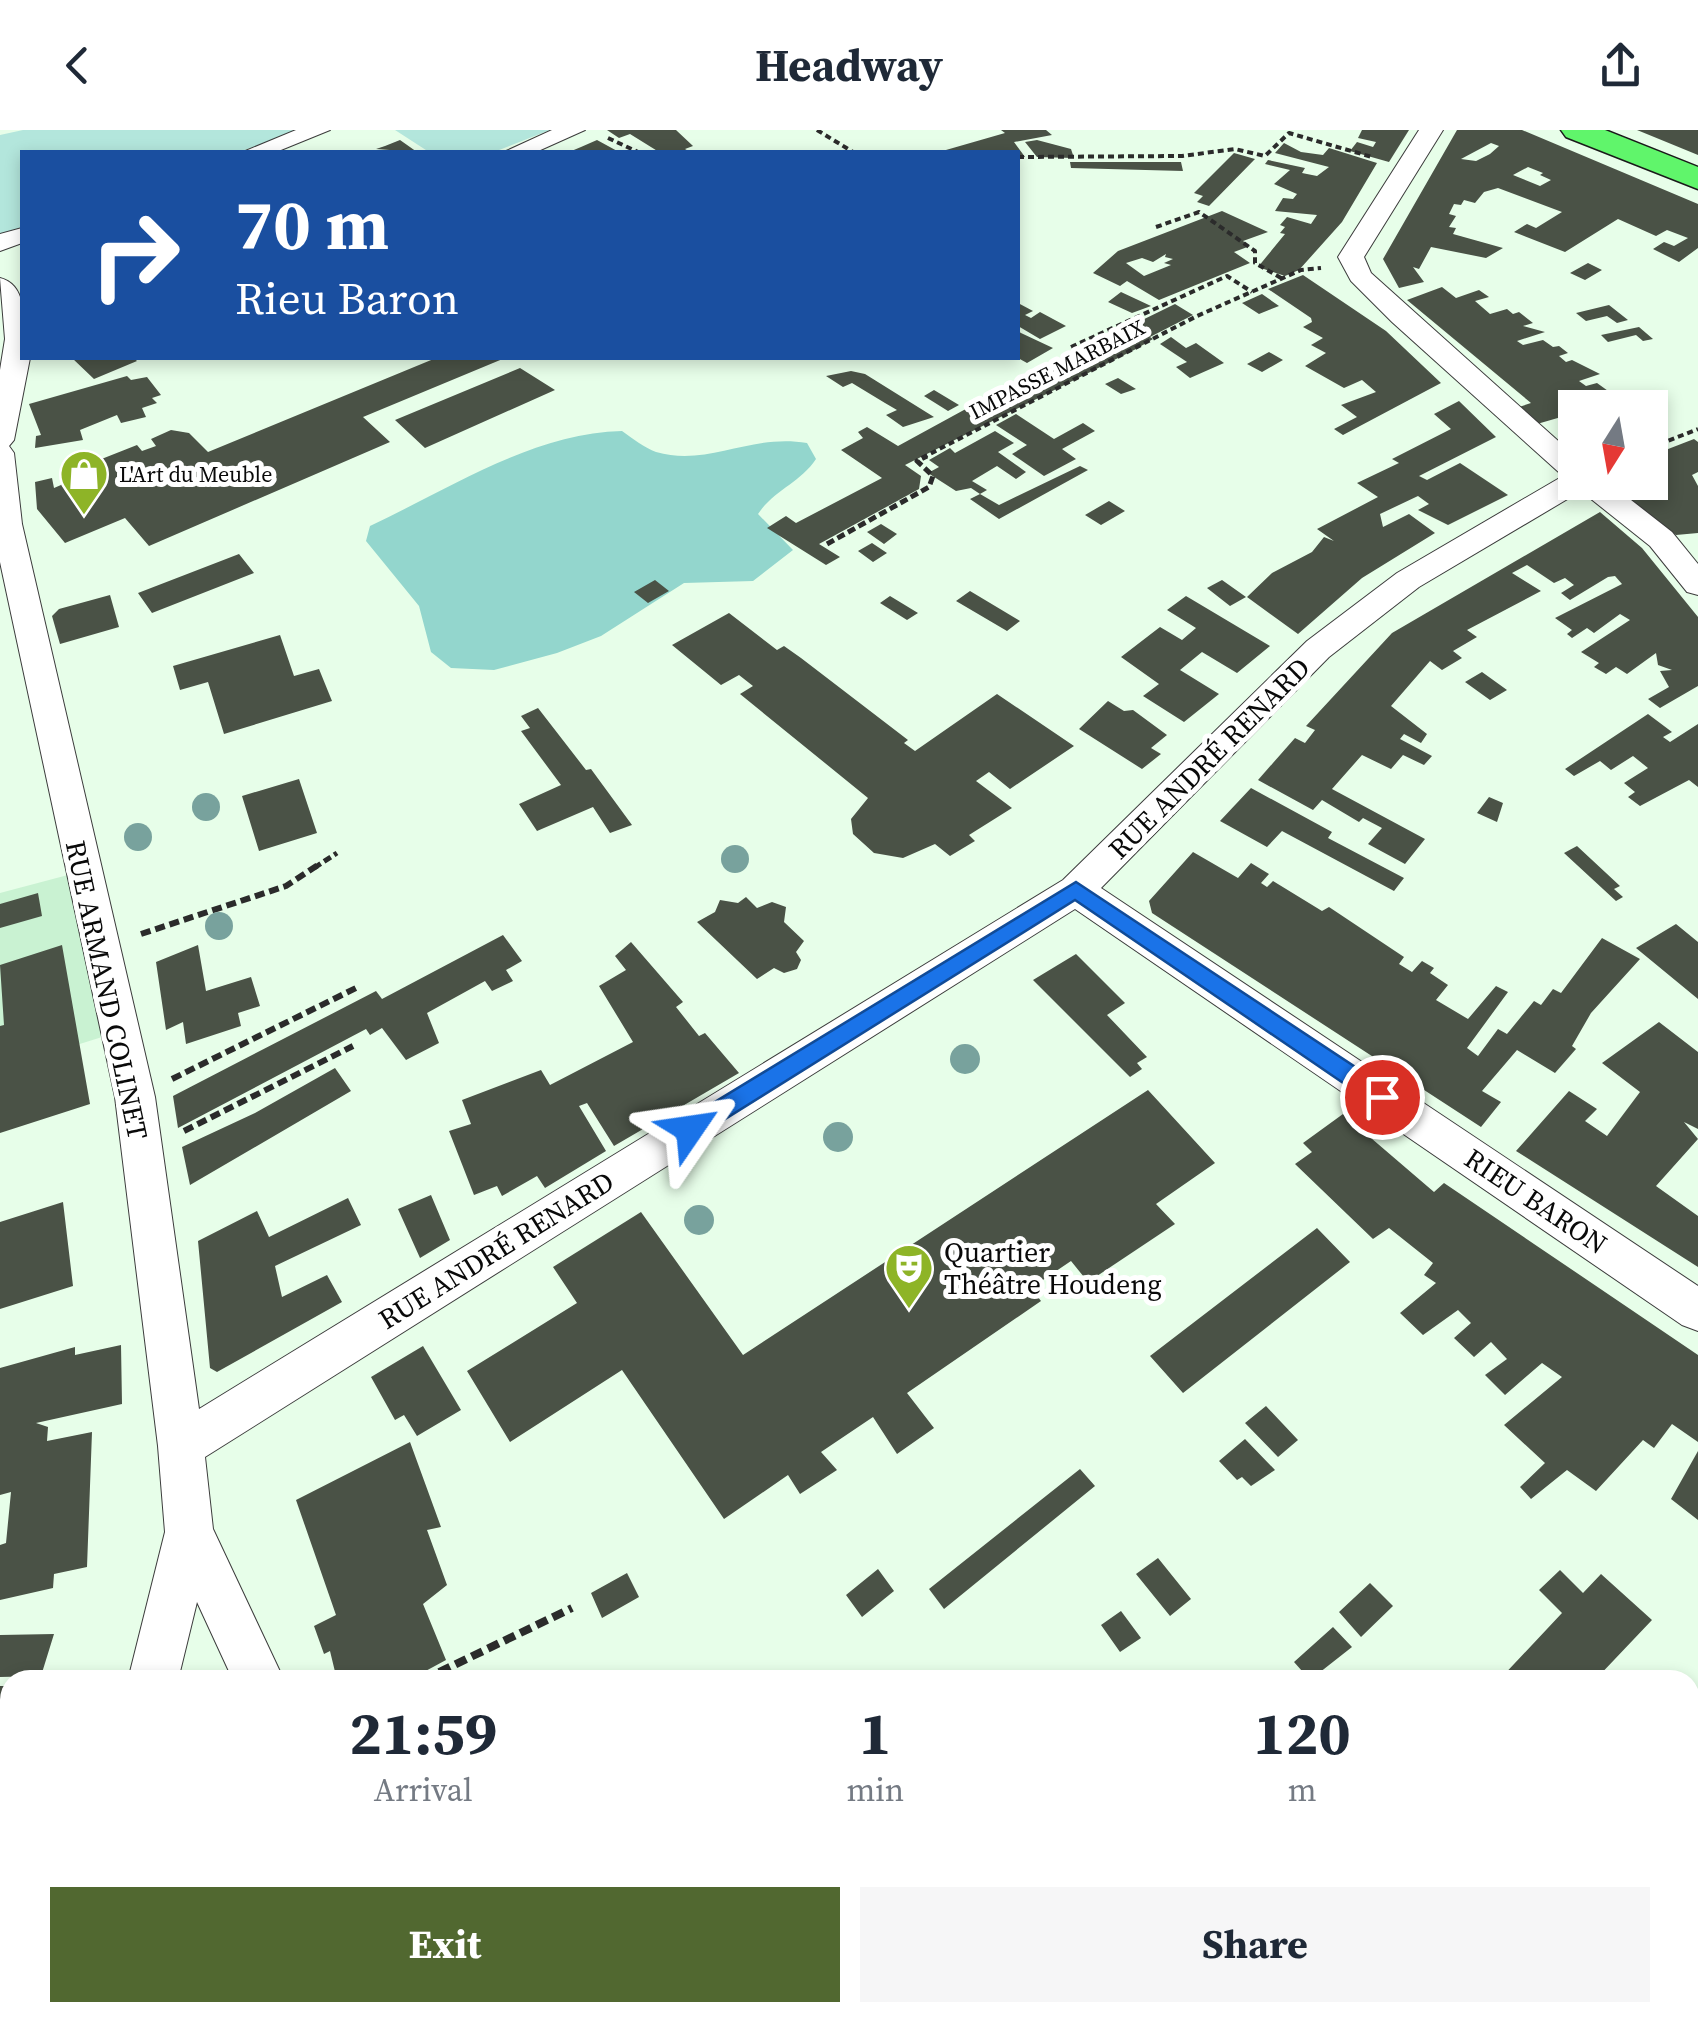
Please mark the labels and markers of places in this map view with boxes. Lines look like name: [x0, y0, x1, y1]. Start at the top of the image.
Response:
shop icon: L'Art du Meuble: [58, 448, 110, 516]
place label: L'Art du Meuble: [119, 459, 272, 489]
pin: [1340, 1055, 1425, 1140]
place label: Quartier Théâtre Houdeng: [944, 1233, 1162, 1303]
theatre icon: Quartier Théâtre Houdeng: [883, 1242, 935, 1310]

